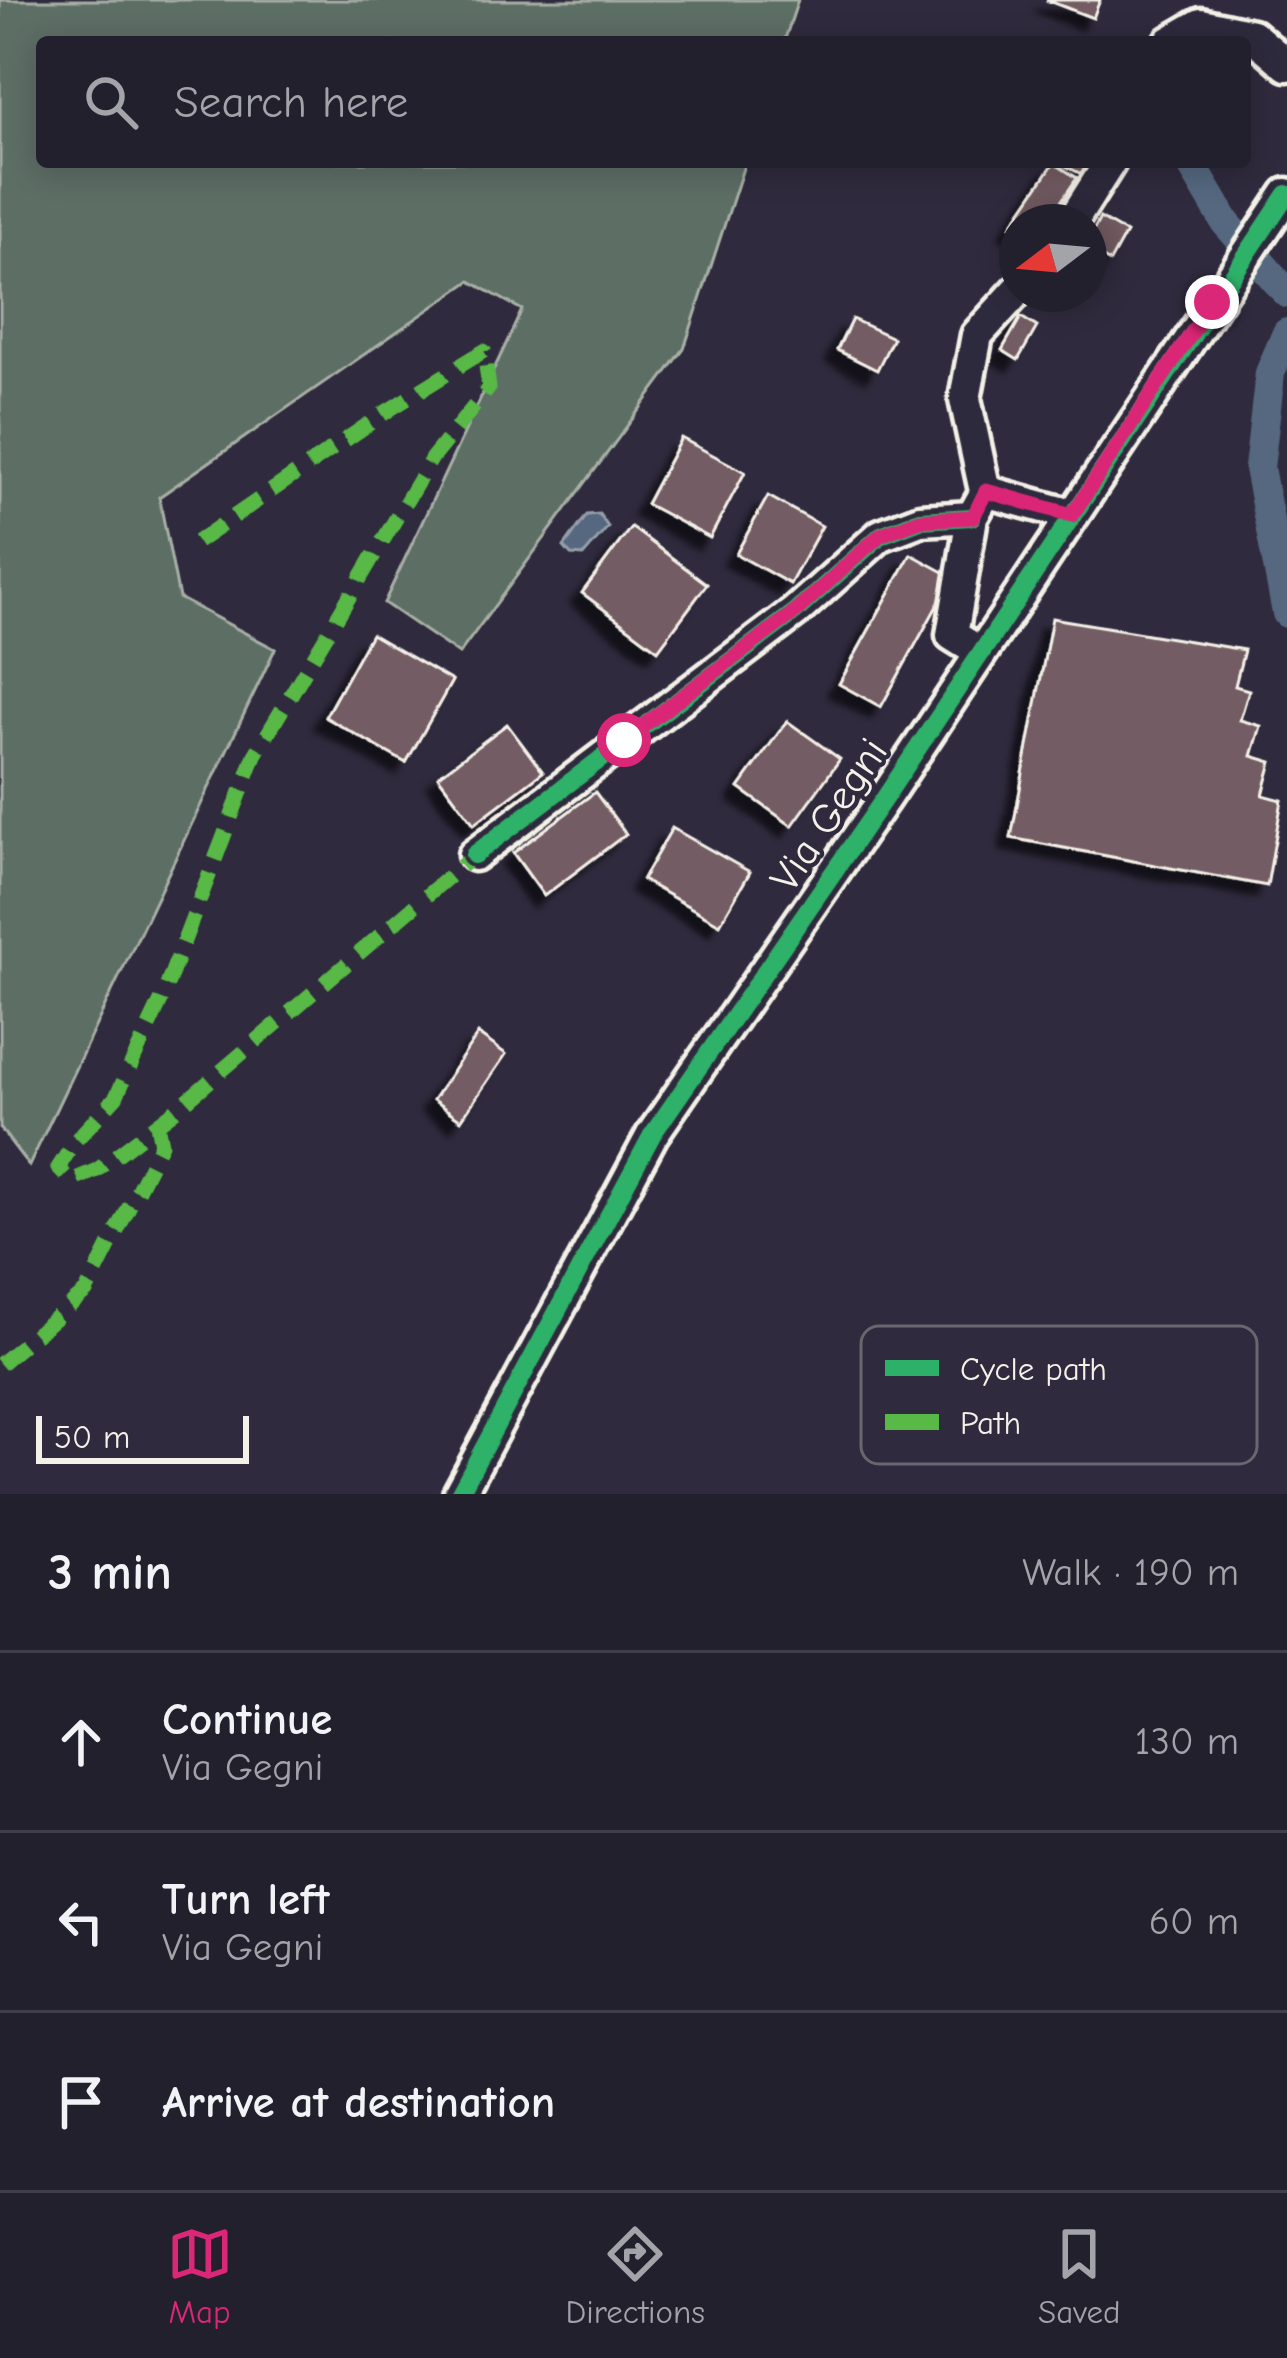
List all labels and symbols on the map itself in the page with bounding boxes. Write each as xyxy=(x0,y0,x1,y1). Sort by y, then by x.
north arrow xyxy=(999,204,1107,312)
route end xyxy=(1185,275,1239,329)
route start xyxy=(597,713,651,767)
street label: Via Gegni xyxy=(760,729,898,901)
legend xyxy=(861,1326,1257,1464)
text: Cycle path xyxy=(960,1350,1107,1388)
text: Path xyxy=(960,1404,1021,1442)
scale bar xyxy=(36,1410,249,1463)

